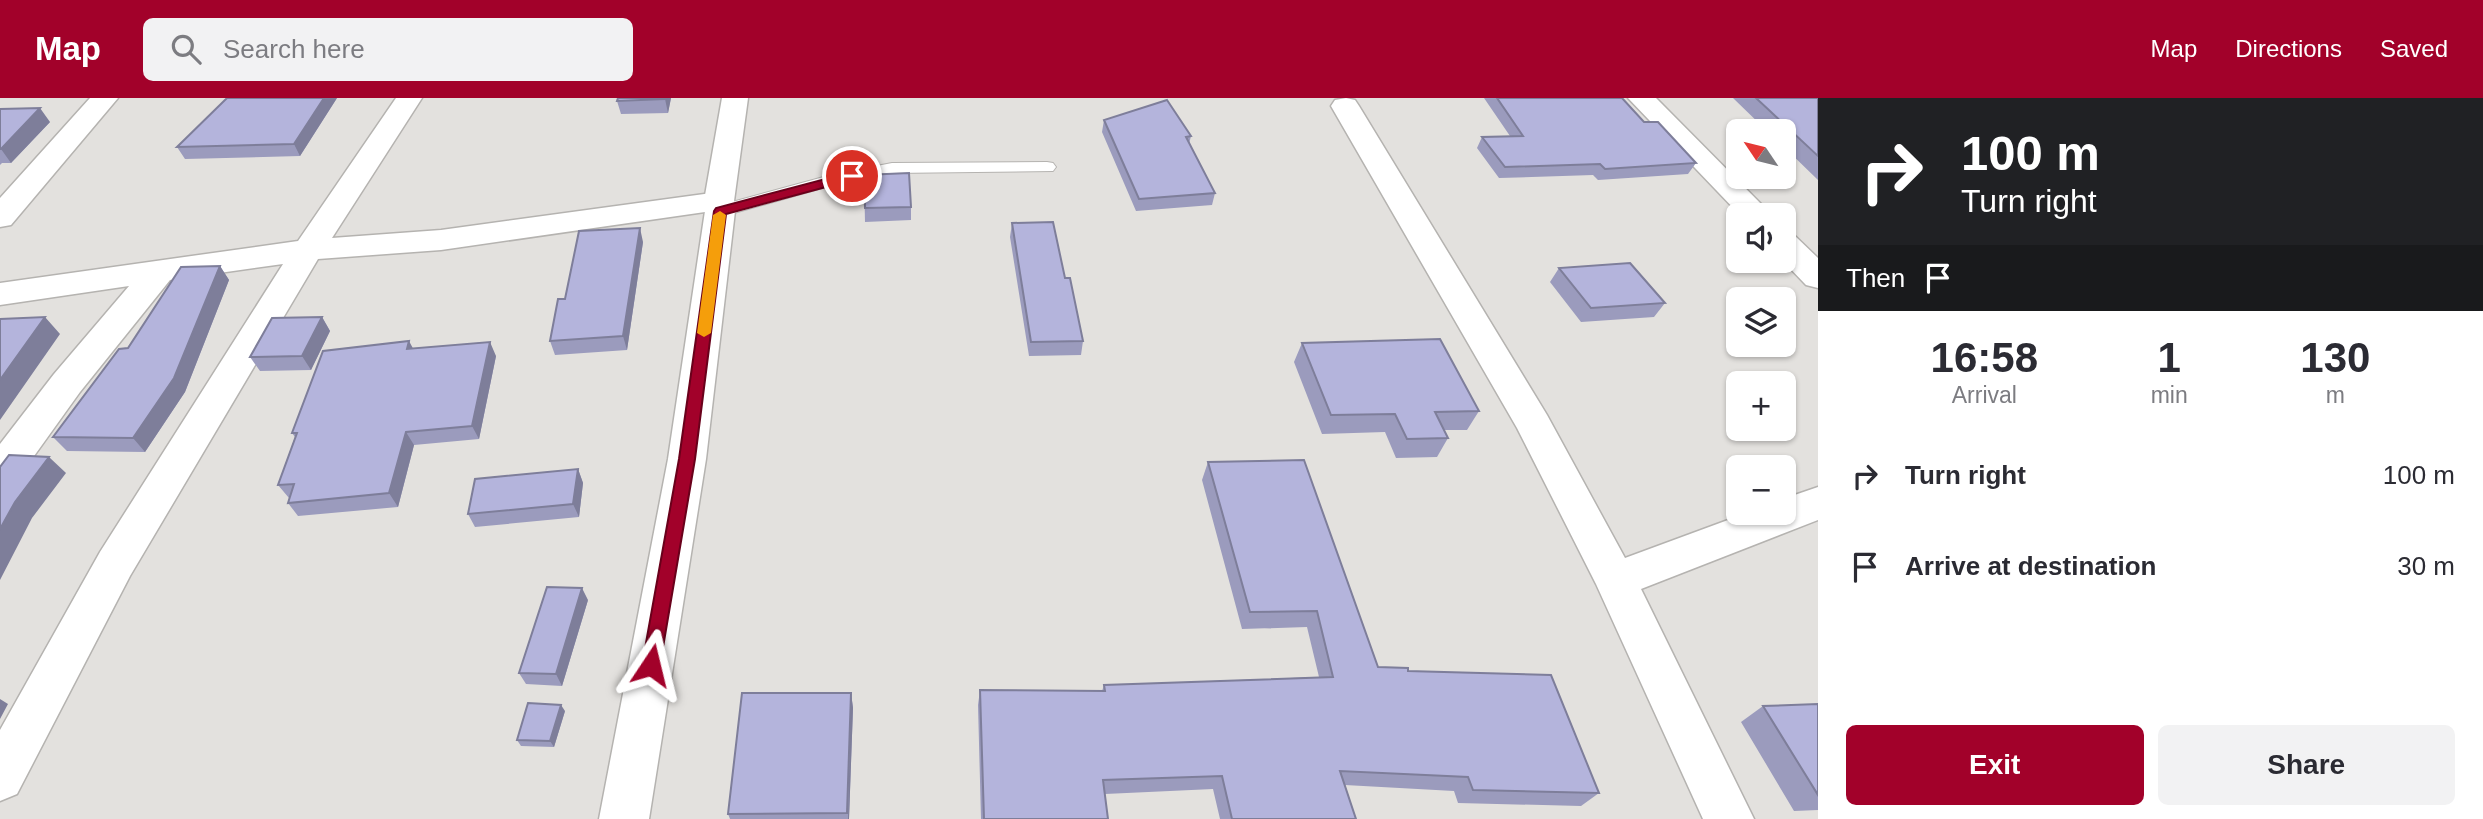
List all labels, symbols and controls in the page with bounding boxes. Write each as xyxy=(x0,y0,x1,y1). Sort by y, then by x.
search box xyxy=(143,18,633,81)
text: Map xyxy=(35,30,101,67)
icon: search xyxy=(167,30,205,68)
text: Search here xyxy=(223,34,365,64)
text: Map xyxy=(2151,35,2197,62)
text: Directions xyxy=(2235,35,2342,62)
text: Saved xyxy=(2380,35,2448,62)
north arrow xyxy=(1726,119,1796,189)
map controls xyxy=(1726,119,1796,525)
icon: right xyxy=(1846,126,1937,217)
text: 100 m xyxy=(1961,126,2100,180)
pin xyxy=(822,146,882,206)
icon: arrive xyxy=(833,157,871,195)
text: Turn right xyxy=(1961,183,2097,219)
button: sound xyxy=(1726,203,1796,273)
icon: arrive xyxy=(1919,259,1957,297)
text: Then xyxy=(1846,263,1905,293)
button: layers xyxy=(1726,287,1796,357)
text: 16:58 xyxy=(1931,334,2038,381)
text: 1 xyxy=(2157,334,2181,381)
text: 130 xyxy=(2300,334,2370,381)
button: + xyxy=(1726,371,1796,441)
text: Arrival xyxy=(1952,382,2017,408)
text: min xyxy=(2151,382,2188,408)
text: m xyxy=(2326,382,2345,408)
button: − xyxy=(1726,455,1796,525)
icon: right xyxy=(1846,457,1884,495)
text: Turn right xyxy=(1905,460,2026,490)
text: 100 m xyxy=(2383,460,2455,490)
icon: arrive xyxy=(1846,548,1884,586)
text: Arrive at destination xyxy=(1905,551,2156,581)
text: 30 m xyxy=(2397,551,2455,581)
position arrow xyxy=(614,628,688,702)
button: Exit xyxy=(1846,725,2144,805)
button: Share xyxy=(2158,725,2455,805)

